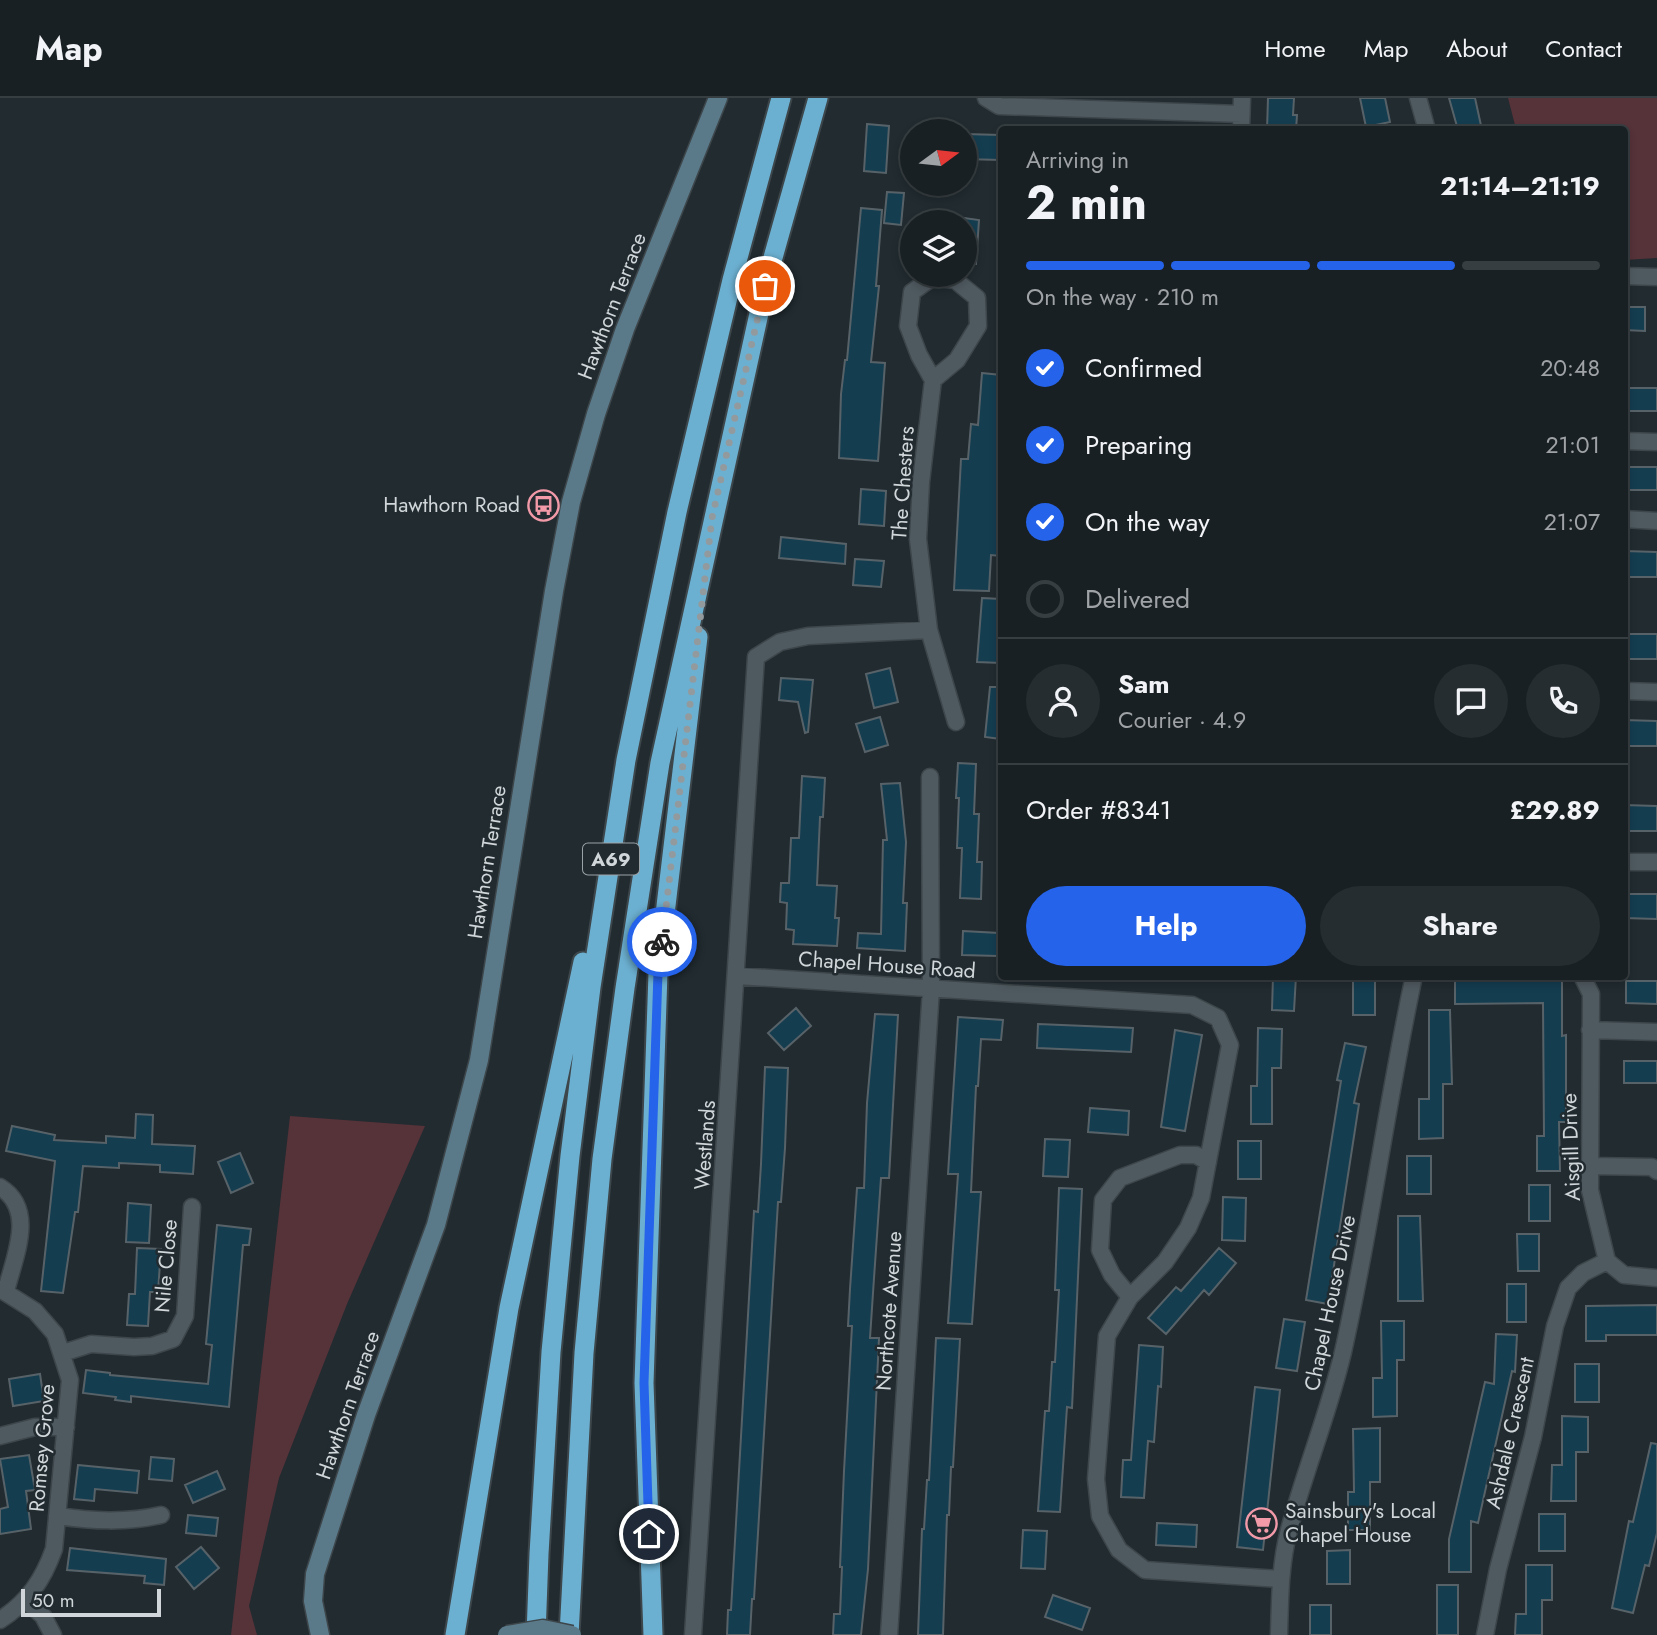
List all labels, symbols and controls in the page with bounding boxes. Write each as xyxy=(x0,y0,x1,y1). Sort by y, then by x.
text: Map xyxy=(35,25,103,72)
text: Home xyxy=(1264,31,1326,66)
text: Map xyxy=(1364,31,1408,66)
text: About xyxy=(1446,31,1507,66)
text: Contact xyxy=(1545,31,1622,66)
north arrow xyxy=(900,119,976,196)
map controls xyxy=(900,119,977,287)
text: Arriving in xyxy=(1026,143,1129,177)
text: 21:14–21:19 xyxy=(1440,167,1600,205)
text: 2 min xyxy=(1026,170,1147,236)
button: layers xyxy=(900,210,977,287)
street label: Hawthorn Terrace xyxy=(570,228,654,384)
pin xyxy=(735,256,795,316)
icon: bag xyxy=(746,267,784,305)
text: On the way · 210 m xyxy=(1026,280,1219,314)
icon: check xyxy=(1026,349,1064,387)
text: Confirmed xyxy=(1085,349,1202,387)
text: 20:48 xyxy=(1540,351,1600,385)
street label: The Chesters xyxy=(884,425,922,541)
icon: check xyxy=(1026,426,1064,464)
text: Preparing xyxy=(1085,426,1192,464)
text: 21:01 xyxy=(1546,428,1600,462)
bus stop icon: Hawthorn Road xyxy=(526,488,560,522)
place label: Hawthorn Road xyxy=(383,490,520,520)
icon: check xyxy=(1026,503,1064,541)
text: On the way xyxy=(1085,503,1210,541)
text: 21:07 xyxy=(1544,505,1600,539)
text: Delivered xyxy=(1085,580,1190,618)
button: person xyxy=(1026,664,1100,738)
button: chat xyxy=(1434,664,1508,738)
button: phone xyxy=(1526,664,1600,738)
text: Sam xyxy=(1118,665,1170,703)
text: Courier · 4.9 xyxy=(1118,703,1246,737)
street label: Hawthorn Terrace xyxy=(460,783,514,941)
text: Order #8341 xyxy=(1026,791,1171,829)
text: £29.89 xyxy=(1509,791,1600,829)
road number: A69 xyxy=(583,844,639,874)
button: Help xyxy=(1026,886,1306,966)
button: Share xyxy=(1320,886,1600,966)
courier xyxy=(627,907,697,977)
icon: bike xyxy=(643,923,681,961)
street label: Chapel House Road xyxy=(797,944,977,986)
street label: Aisgill Drive xyxy=(1554,1092,1588,1201)
street label: Westlands xyxy=(687,1099,723,1191)
street label: Chapel House Drive xyxy=(1297,1212,1363,1394)
street label: Nile Close xyxy=(147,1218,185,1314)
street label: Northcote Avenue xyxy=(868,1230,910,1392)
street label: Hawthorn Terrace xyxy=(309,1327,388,1483)
street label: Ashdale Crescent xyxy=(1478,1354,1542,1512)
street label: Romsey Grove xyxy=(21,1383,63,1513)
place label: Sainsbury's Local Chapel House xyxy=(1285,1496,1436,1550)
pin xyxy=(619,1504,679,1564)
supermarket icon: Sainsbury's Local Chapel House xyxy=(1245,1506,1279,1540)
icon: home xyxy=(630,1515,668,1553)
scale bar xyxy=(21,1586,161,1618)
text: 50 m xyxy=(32,1587,75,1614)

